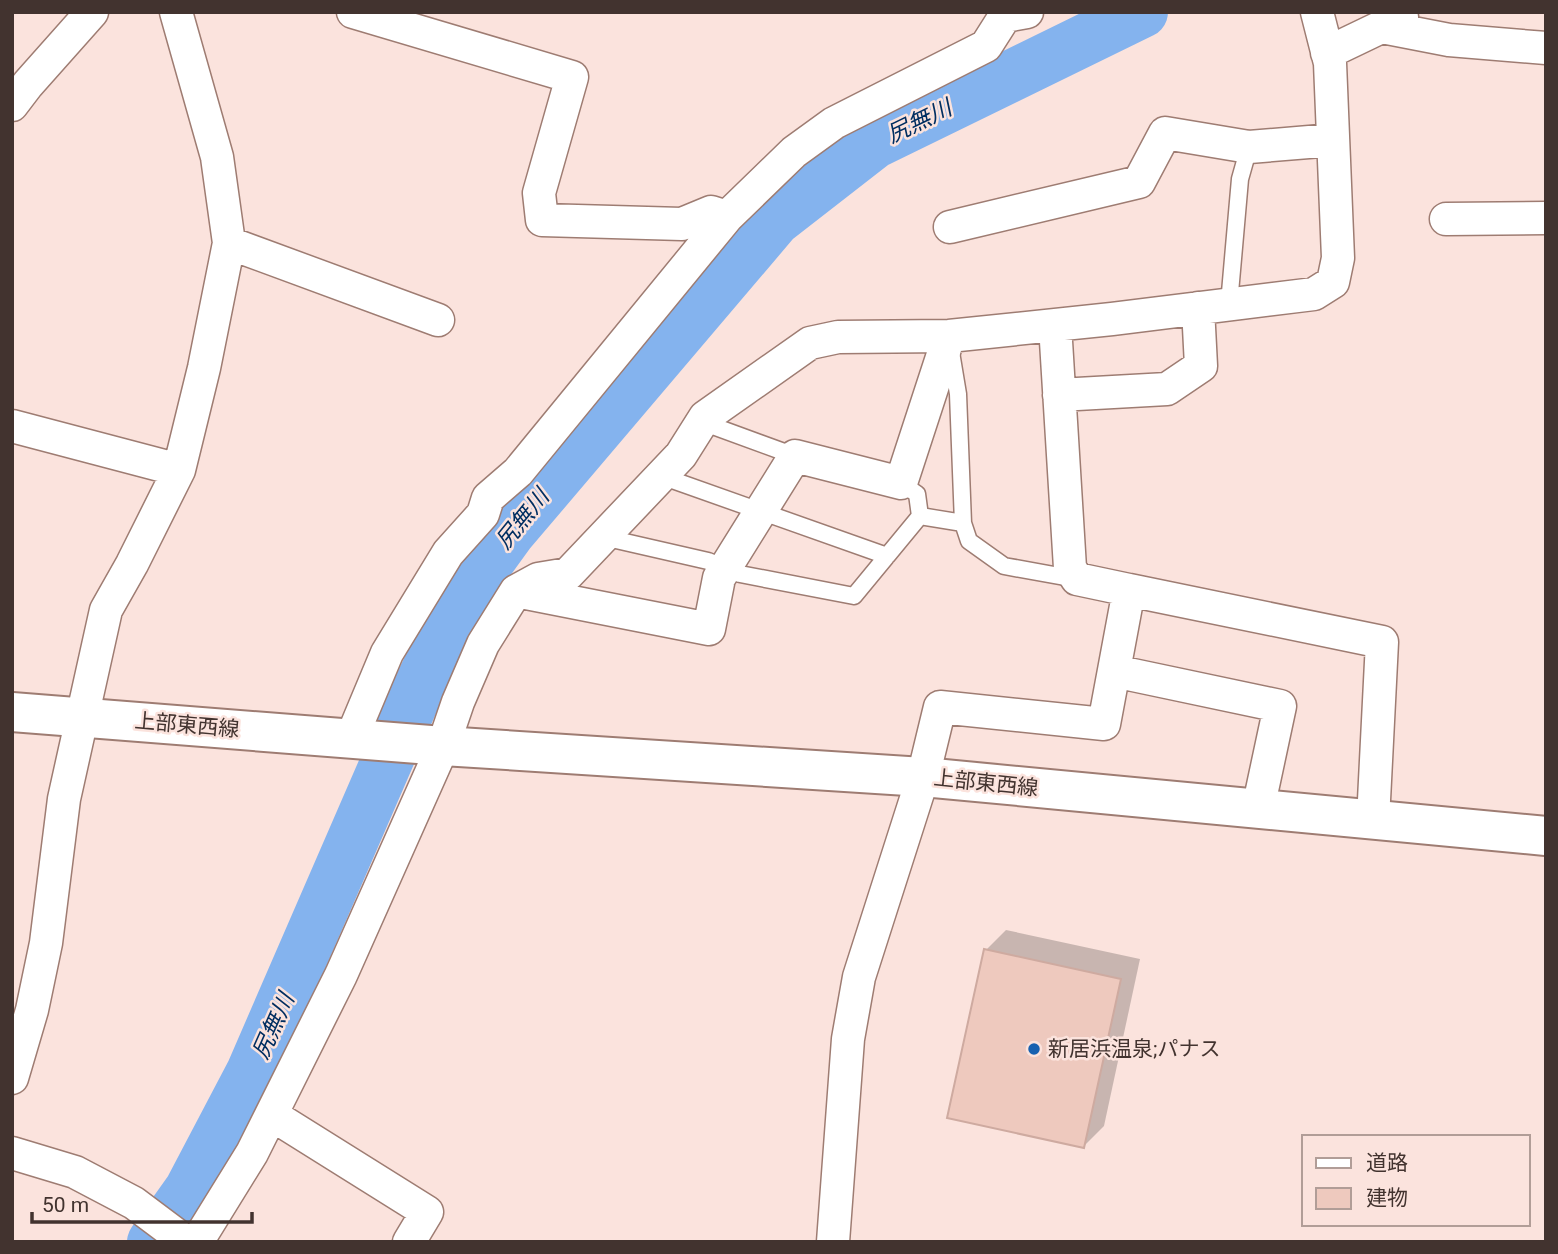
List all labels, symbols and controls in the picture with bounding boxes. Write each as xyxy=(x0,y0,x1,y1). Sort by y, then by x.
water label: 尻無川 xyxy=(882,93,959,149)
water label: 尻無川 xyxy=(490,482,556,555)
street label: 上部東西線 xyxy=(134,708,240,742)
street label: 上部東西線 xyxy=(933,766,1039,800)
water label: 尻無川 xyxy=(247,986,301,1063)
place label: 新居浜温泉;パナス xyxy=(1048,1037,1220,1061)
marker: 新居浜温泉;パナス xyxy=(1026,1041,1042,1057)
legend xyxy=(1302,1135,1530,1226)
text: 道路 xyxy=(1366,1151,1408,1175)
scale bar xyxy=(32,1180,252,1224)
text: 建物 xyxy=(1366,1186,1408,1210)
text: 50 m xyxy=(42,1193,89,1217)

